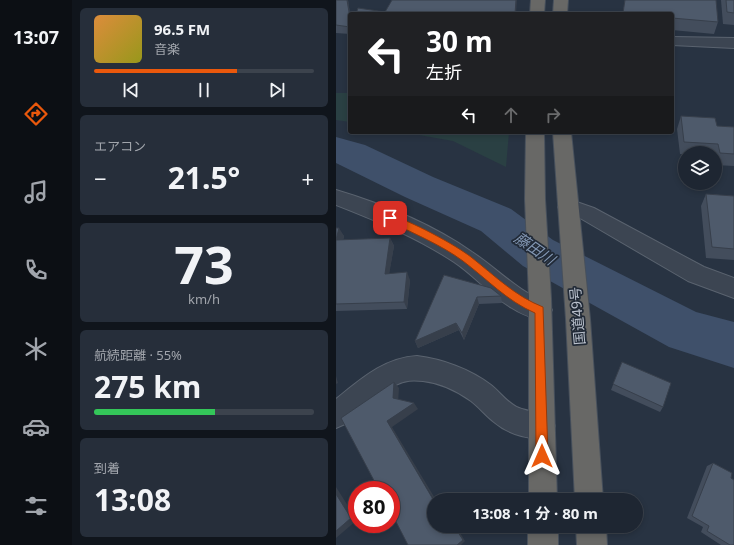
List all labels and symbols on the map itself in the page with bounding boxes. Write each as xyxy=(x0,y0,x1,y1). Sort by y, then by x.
pin xyxy=(373,201,407,235)
water label: 藤田川 xyxy=(511,227,561,270)
street label: 国道49号 xyxy=(565,286,589,346)
position arrow xyxy=(521,435,563,477)
speed limit sign: 80 xyxy=(348,481,400,533)

